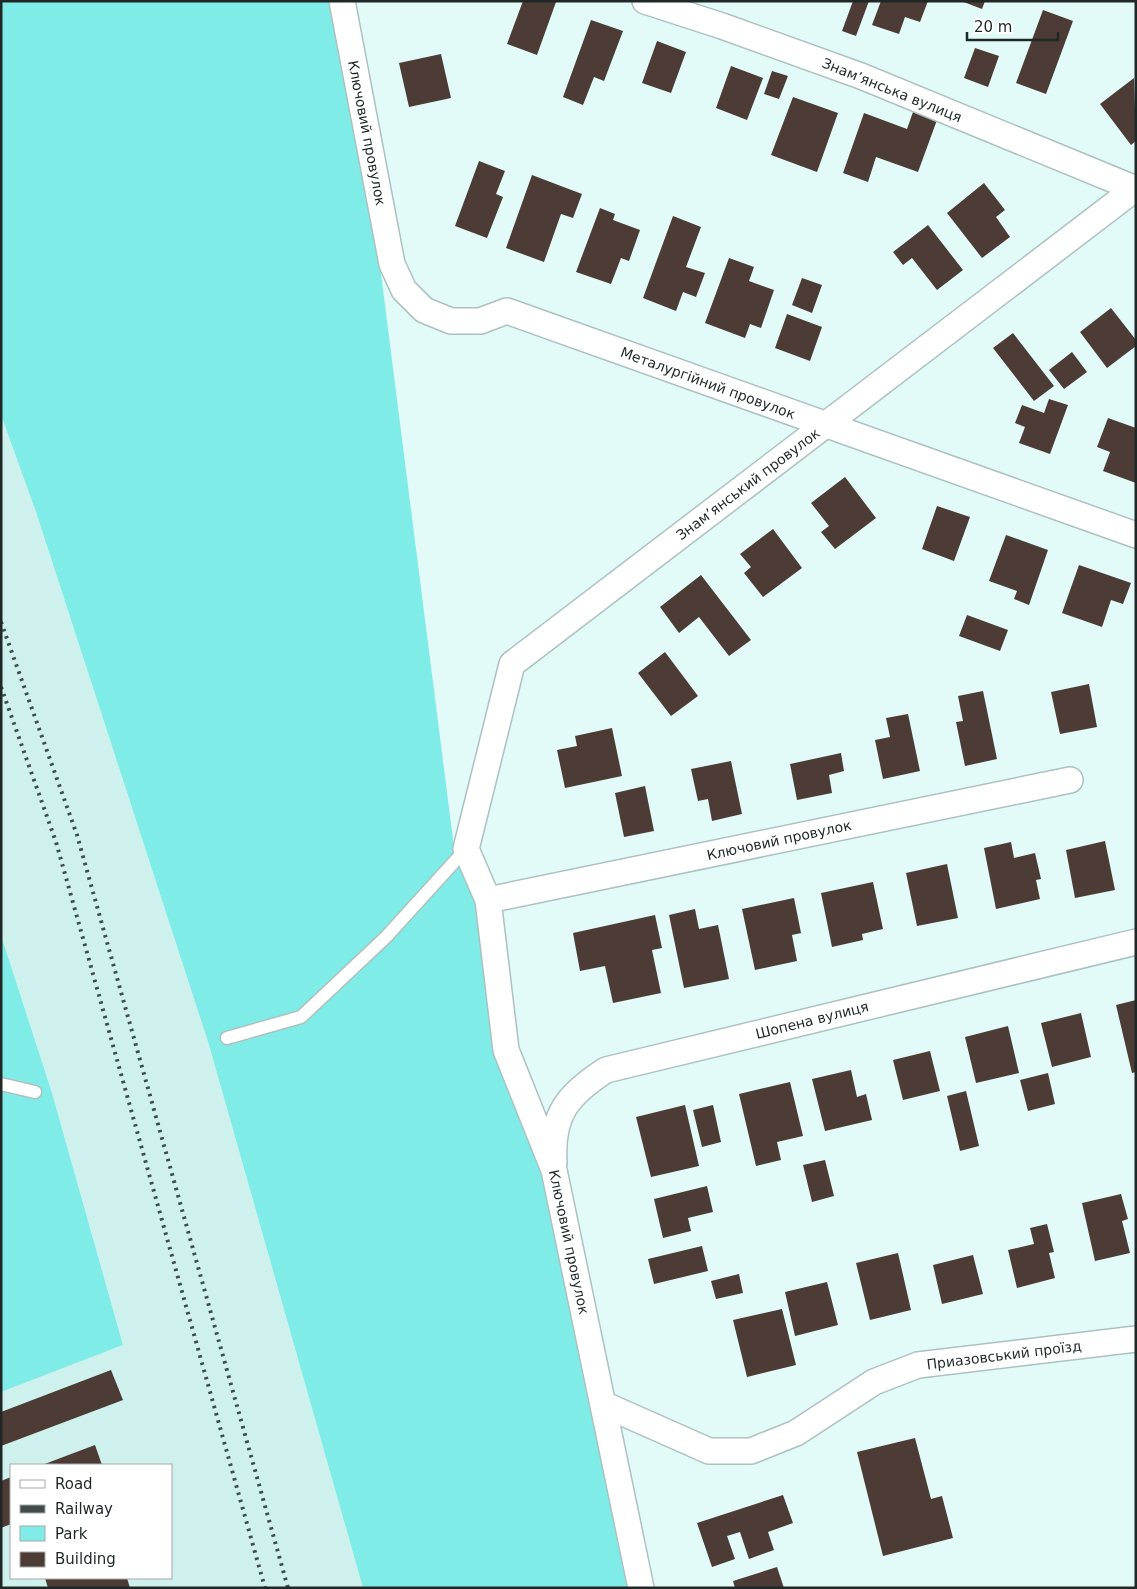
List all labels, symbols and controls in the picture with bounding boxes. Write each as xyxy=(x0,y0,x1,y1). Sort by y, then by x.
scale bar xyxy=(967,10,1058,42)
text: 20 m xyxy=(974,18,1012,36)
street label: Знам’янська вулиця xyxy=(820,55,964,125)
street label: Ключовий провулок xyxy=(345,59,389,207)
street label: Металургійний провулок xyxy=(618,344,798,422)
street label: Знам’янський провулок xyxy=(673,425,823,543)
street label: Ключовий провулок xyxy=(705,817,853,863)
street label: Шопена вулиця xyxy=(754,998,870,1042)
street label: Ключовий провулок xyxy=(546,1168,592,1316)
street label: Приазовський проїзд xyxy=(926,1338,1082,1372)
legend xyxy=(10,1464,172,1579)
text: Road xyxy=(55,1475,93,1493)
text: Railway xyxy=(55,1500,113,1518)
text: Park xyxy=(55,1525,88,1543)
text: Building xyxy=(55,1550,116,1568)

